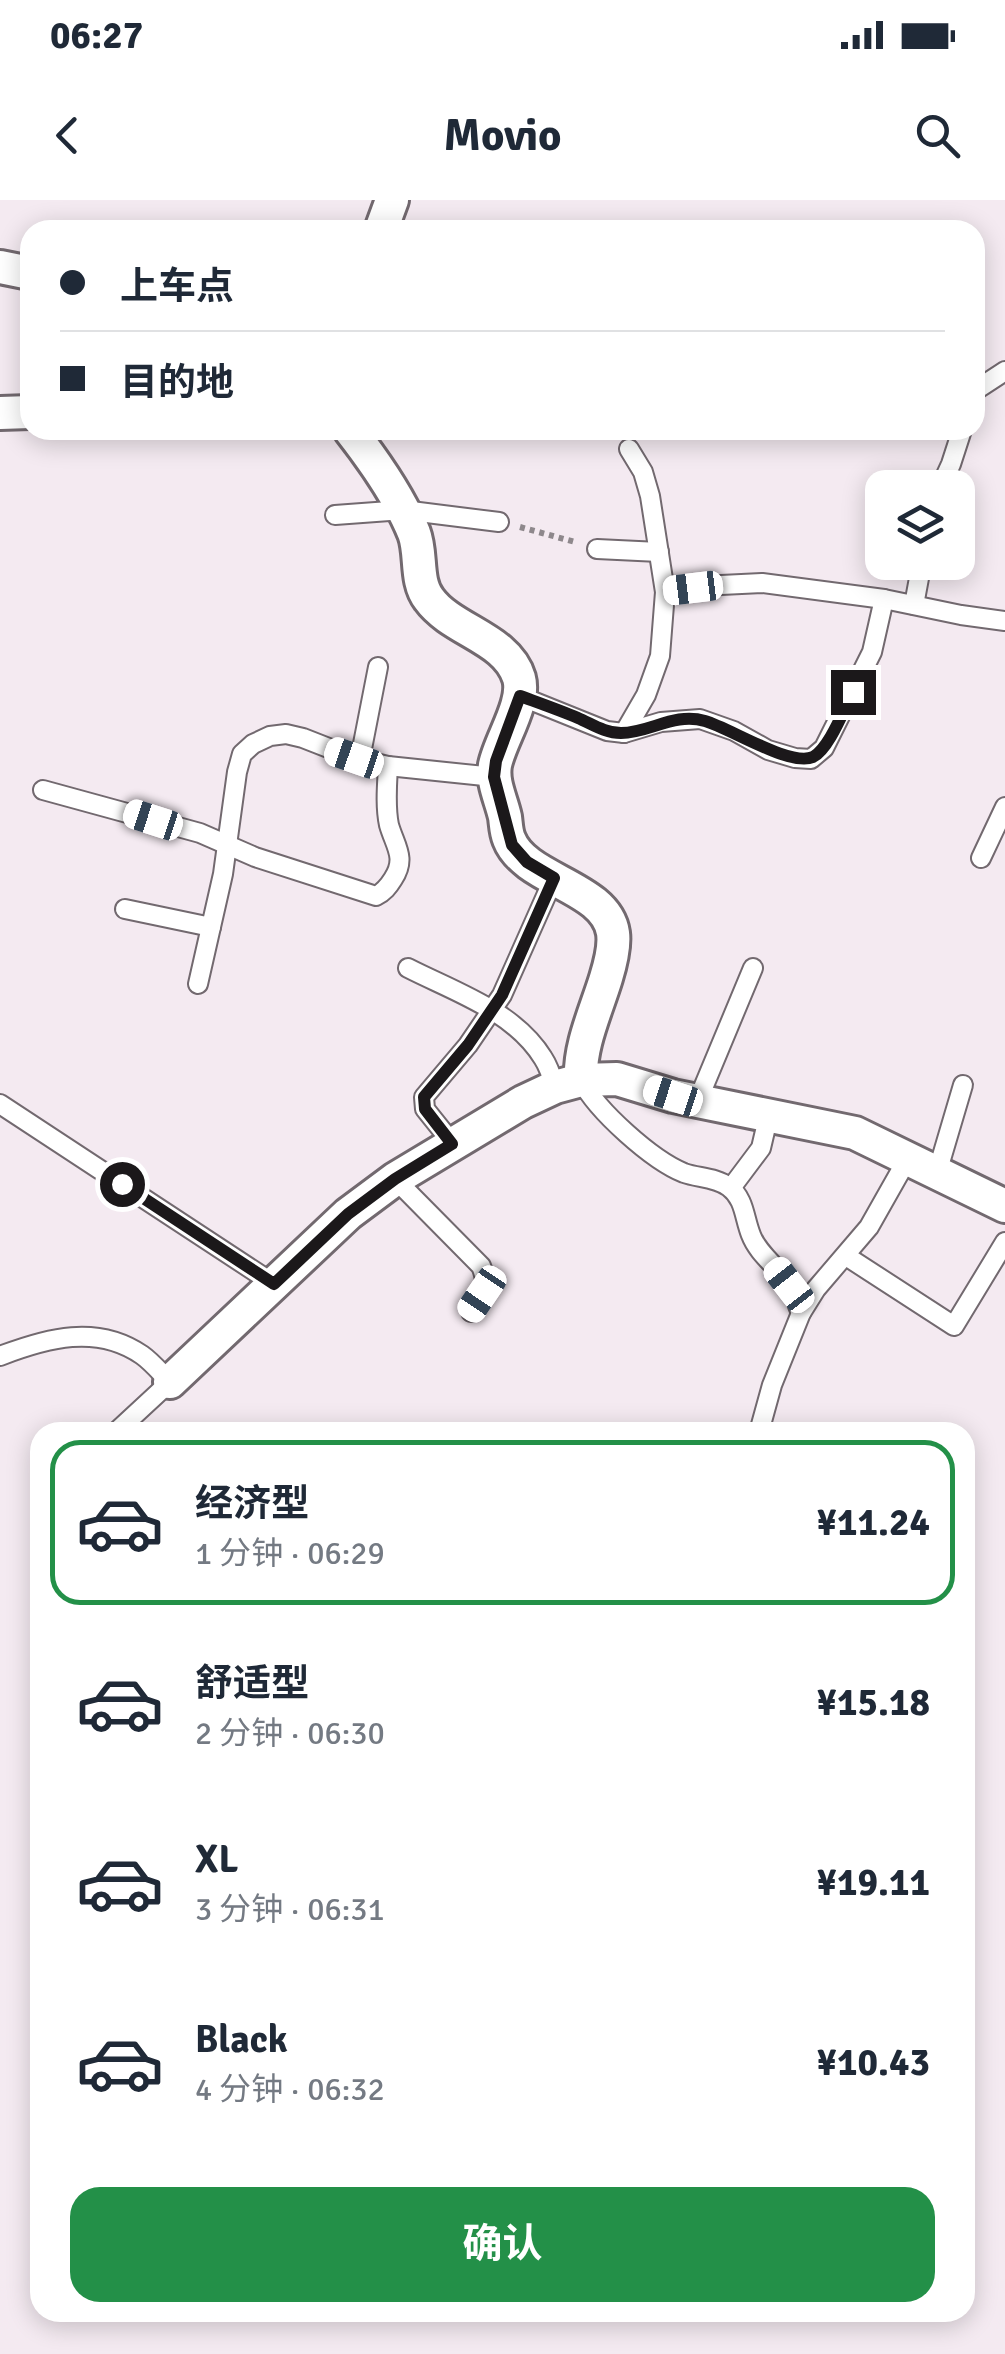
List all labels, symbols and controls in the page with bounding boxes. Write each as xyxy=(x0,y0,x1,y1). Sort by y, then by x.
text: 06:27 xyxy=(50,12,143,59)
icon: back xyxy=(40,108,95,163)
text: Movio xyxy=(443,108,562,163)
icon: search xyxy=(910,108,965,163)
text: 上车点 xyxy=(120,263,234,310)
text: 目的地 xyxy=(120,359,234,406)
map controls xyxy=(865,470,975,580)
button: layers xyxy=(865,470,975,580)
car xyxy=(661,569,725,607)
route end xyxy=(831,670,876,715)
car xyxy=(321,734,387,782)
car xyxy=(120,796,186,844)
car xyxy=(640,1072,706,1120)
route start xyxy=(100,1162,145,1207)
car xyxy=(759,1252,819,1318)
car xyxy=(453,1261,511,1327)
icon: car xyxy=(75,1478,165,1568)
text: 经济型 xyxy=(195,1480,309,1527)
text: ¥11.24 xyxy=(817,1499,930,1546)
text: 1 分钟 · 06:29 xyxy=(195,1534,385,1573)
icon: car xyxy=(75,1658,165,1748)
text: 舒适型 xyxy=(195,1660,309,1707)
text: ¥15.18 xyxy=(817,1679,930,1726)
text: 2 分钟 · 06:30 xyxy=(195,1714,385,1753)
text: XL xyxy=(195,1836,238,1883)
icon: car xyxy=(75,1838,165,1928)
text: ¥19.11 xyxy=(817,1859,930,1906)
text: 3 分钟 · 06:31 xyxy=(195,1890,385,1929)
text: Black xyxy=(195,2016,288,2063)
icon: car xyxy=(75,2018,165,2108)
text: ¥10.43 xyxy=(817,2039,930,2086)
text: 4 分钟 · 06:32 xyxy=(195,2070,385,2109)
button: 确认 xyxy=(70,2187,935,2302)

